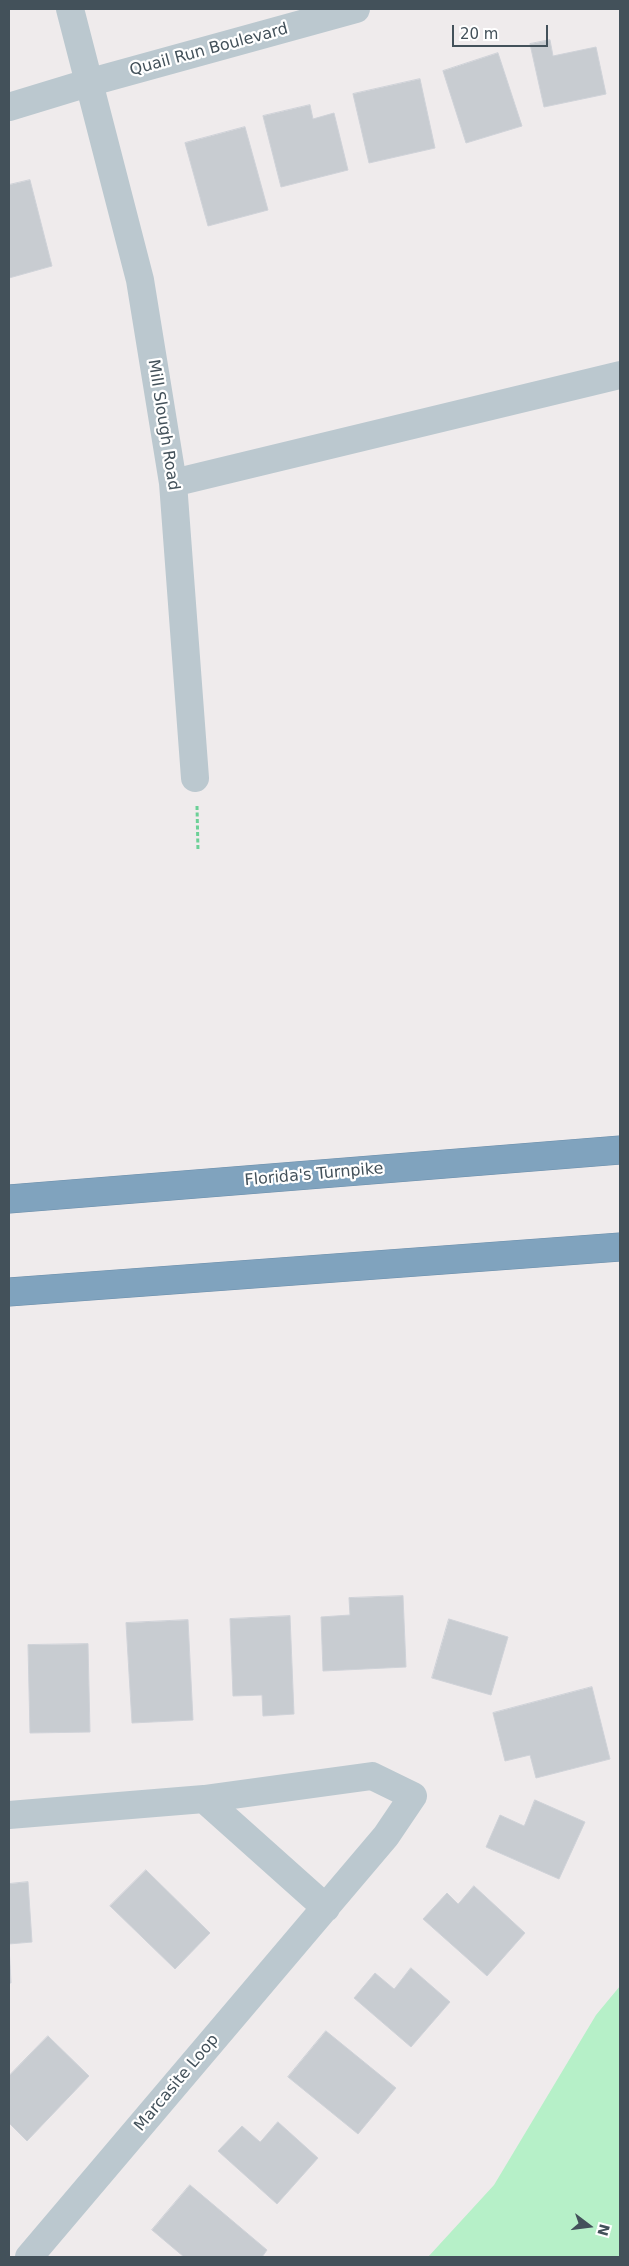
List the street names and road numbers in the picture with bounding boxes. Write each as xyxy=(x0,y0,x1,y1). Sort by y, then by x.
street label: Quail Run Boulevard xyxy=(128,20,290,80)
street label: Mill Slough Road xyxy=(143,358,183,492)
street label: Florida's Turnpike xyxy=(244,1159,384,1191)
street label: Marcasite Loop xyxy=(131,2031,223,2135)

